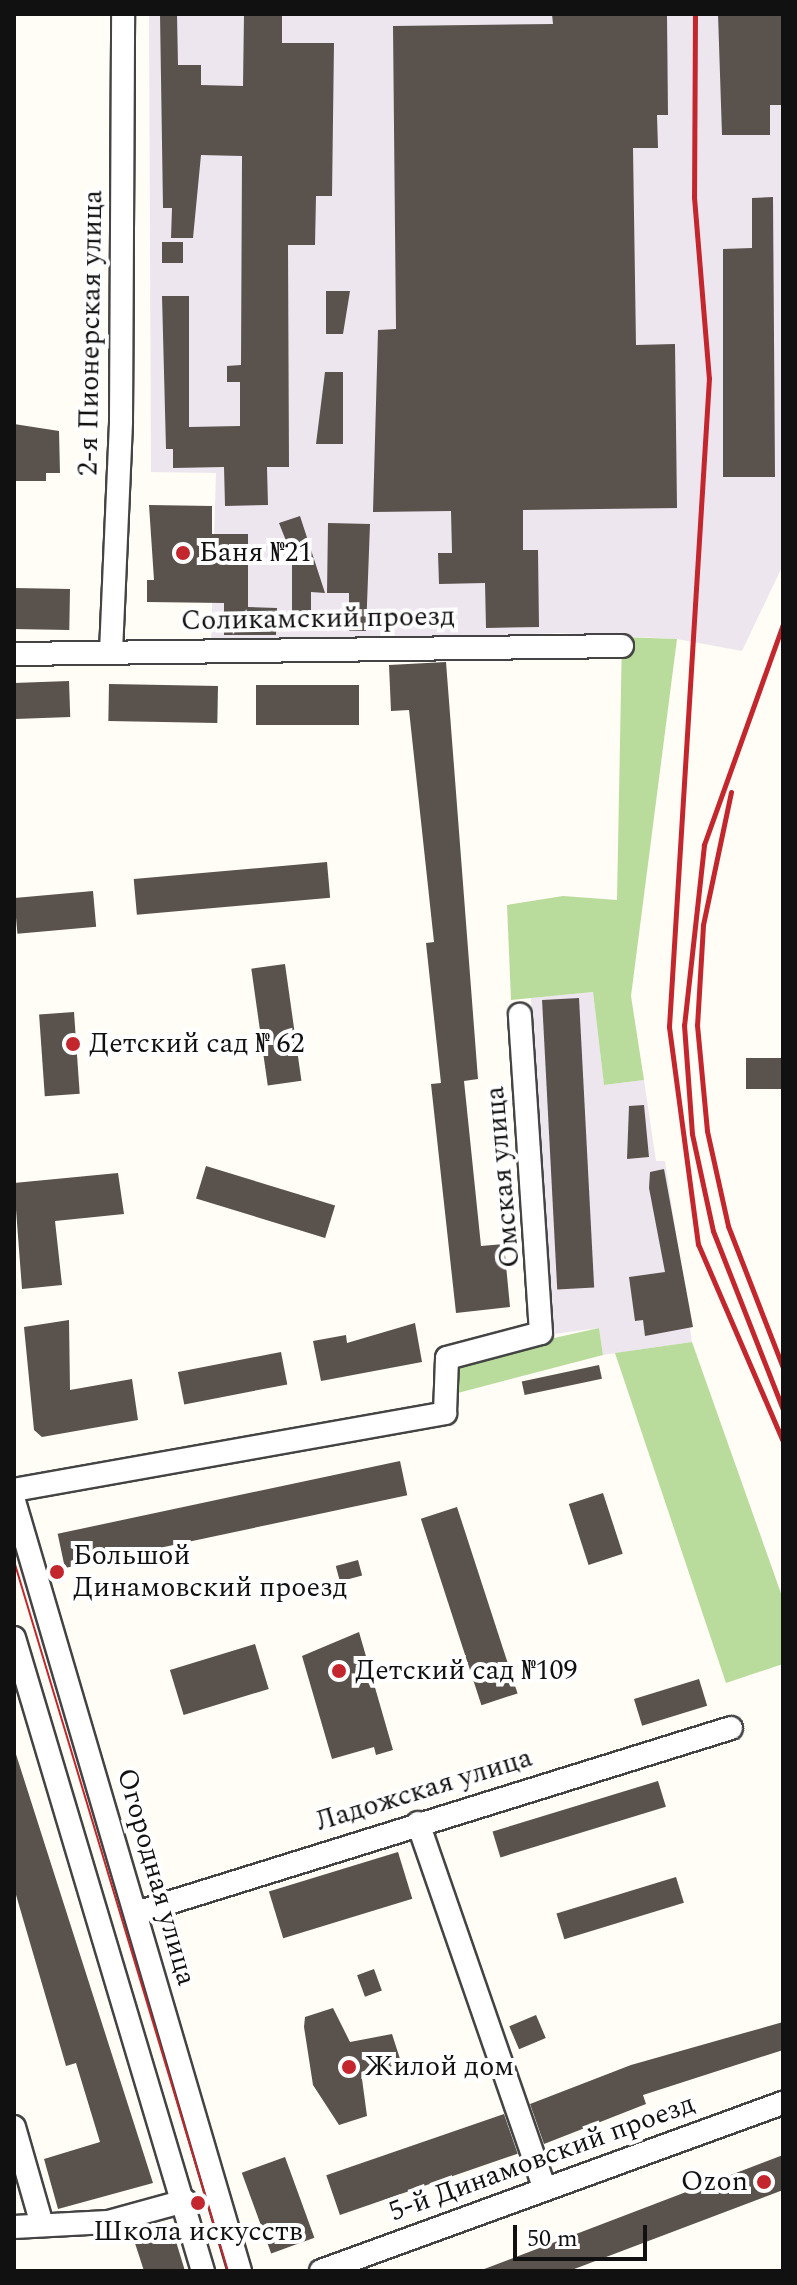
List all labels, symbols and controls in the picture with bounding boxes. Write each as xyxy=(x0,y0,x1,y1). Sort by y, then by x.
street label: 2-я Пионерская улица xyxy=(72,190,110,476)
place label: Баня №21 xyxy=(199,536,312,570)
marker: Баня №21 xyxy=(174,544,192,562)
street label: Соликамский проезд xyxy=(181,600,455,638)
place label: Детский сад № 62 xyxy=(89,1027,304,1061)
marker: Детский сад № 62 xyxy=(64,1035,82,1053)
street label: Омская улица xyxy=(478,1085,528,1269)
place label: Большой Динамовский проезд xyxy=(73,1539,348,1605)
marker: Большой Динамовский проезд xyxy=(48,1563,66,1581)
place label: Детский сад №109 xyxy=(355,1654,577,1688)
marker: Детский сад №109 xyxy=(330,1662,348,1680)
street label: Ладожская улица xyxy=(312,1741,536,1839)
street label: Огородная улица xyxy=(109,1765,203,1989)
place label: Жилой дом xyxy=(365,2050,514,2084)
marker: Жилой дом xyxy=(340,2058,358,2076)
street label: 5-й Динамовский проезд xyxy=(385,2087,699,2229)
place label: Ozon xyxy=(681,2165,748,2199)
marker: Ozon xyxy=(755,2173,773,2191)
marker: Школа искусств xyxy=(189,2194,207,2212)
scale bar xyxy=(517,2209,651,2259)
place label: Школа искусств xyxy=(93,2215,303,2249)
text: 50 m xyxy=(527,2221,578,2257)

